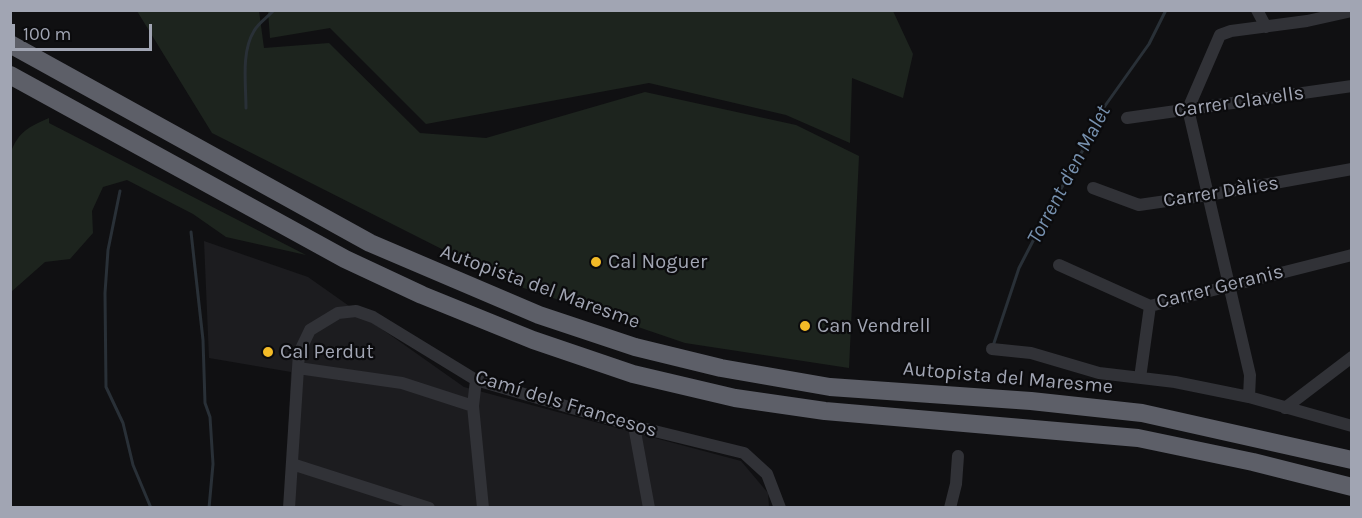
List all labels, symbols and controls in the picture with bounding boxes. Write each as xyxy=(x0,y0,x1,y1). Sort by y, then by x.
scale bar xyxy=(15,12,154,50)
text: 100 m xyxy=(23,23,71,45)
street label: Carrer Clavells xyxy=(1173,81,1305,123)
water label: Torrent d'en Malet xyxy=(1022,101,1116,249)
street label: Carrer Dàlies xyxy=(1162,171,1280,213)
street label: Autopista del Maresme xyxy=(437,240,643,334)
place label: Cal Noguer xyxy=(608,250,707,274)
marker: Cal Noguer xyxy=(589,255,603,269)
street label: Carrer Geranis xyxy=(1154,260,1286,314)
place label: Can Vendrell xyxy=(817,314,931,338)
marker: Can Vendrell xyxy=(798,319,812,333)
place label: Cal Perdut xyxy=(280,340,374,364)
marker: Cal Perdut xyxy=(261,345,275,359)
street label: Autopista del Maresme xyxy=(902,357,1114,399)
street label: Camí dels Francesos xyxy=(472,365,660,443)

